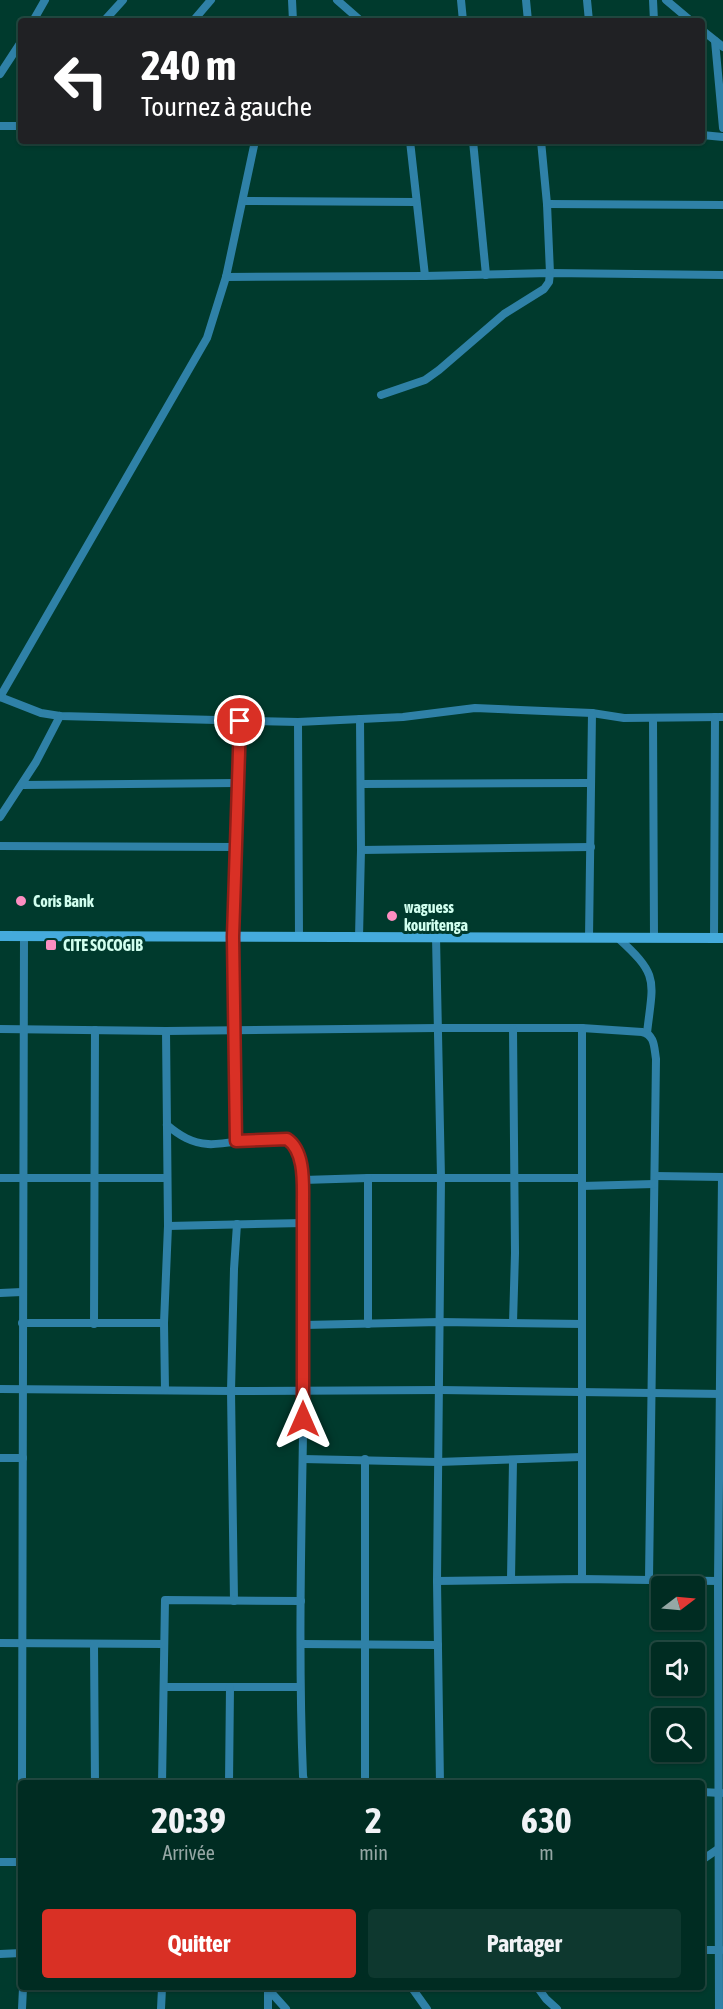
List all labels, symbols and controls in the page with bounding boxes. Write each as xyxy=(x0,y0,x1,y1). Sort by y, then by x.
text: 240 m xyxy=(141,41,236,89)
icon: left xyxy=(42,42,120,120)
text: Tournez à gauche xyxy=(141,91,312,122)
pin xyxy=(214,695,265,746)
icon: arrive xyxy=(223,704,256,737)
place label: Coris Bank xyxy=(33,892,95,910)
marker: Coris Bank xyxy=(14,894,28,908)
place label: waguess kouritenga xyxy=(404,898,468,934)
marker: waguess kouritenga xyxy=(385,909,399,923)
place label: CITE SOCOGIB xyxy=(63,936,143,954)
marker: CITE SOCOGIB xyxy=(44,938,58,952)
position arrow xyxy=(271,1387,335,1451)
north arrow xyxy=(651,1576,705,1630)
map controls xyxy=(651,1576,705,1762)
button: sound xyxy=(651,1642,705,1696)
button: search xyxy=(651,1708,705,1762)
text: 20:39 xyxy=(151,1799,226,1841)
text: 2 xyxy=(365,1799,382,1841)
text: 630 xyxy=(521,1799,572,1841)
text: Arrivée xyxy=(162,1841,215,1864)
text: min xyxy=(359,1841,388,1864)
text: m xyxy=(539,1841,554,1864)
button: Quitter xyxy=(42,1909,356,1978)
button: Partager xyxy=(368,1909,681,1978)

